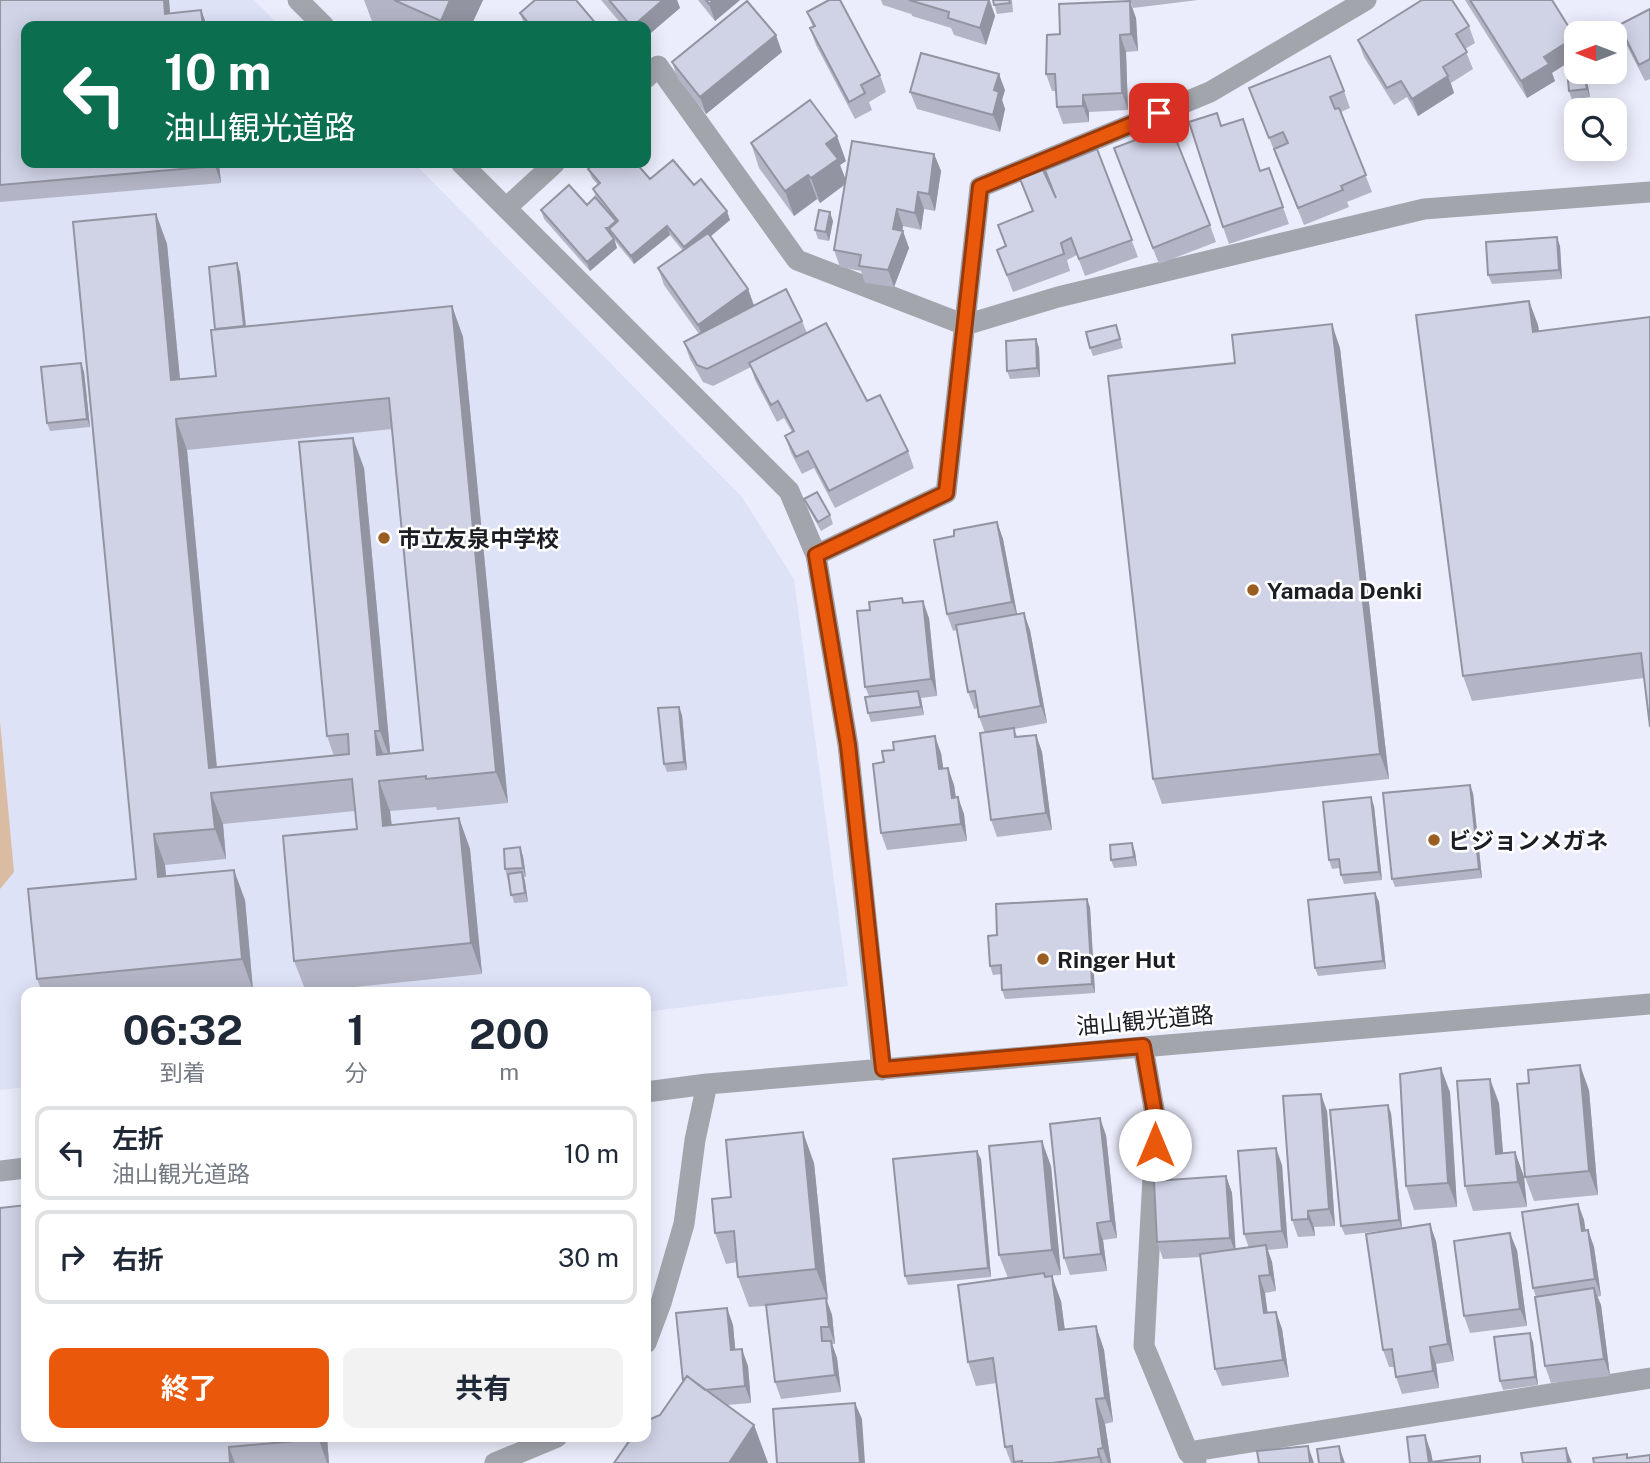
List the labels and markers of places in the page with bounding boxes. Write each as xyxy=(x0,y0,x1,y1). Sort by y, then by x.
pin xyxy=(1129,83,1189,143)
place label: 市立友泉中学校 xyxy=(398,525,559,552)
marker: 市立友泉中学校 xyxy=(376,530,392,546)
place label: Yamada Denki xyxy=(1267,577,1422,604)
marker: Yamada Denki xyxy=(1245,582,1261,598)
place label: ビジョンメガネ xyxy=(1448,827,1608,854)
marker: ビジョンメガネ xyxy=(1426,832,1442,848)
place label: Ringer Hut xyxy=(1057,946,1176,973)
marker: Ringer Hut xyxy=(1035,951,1051,967)

